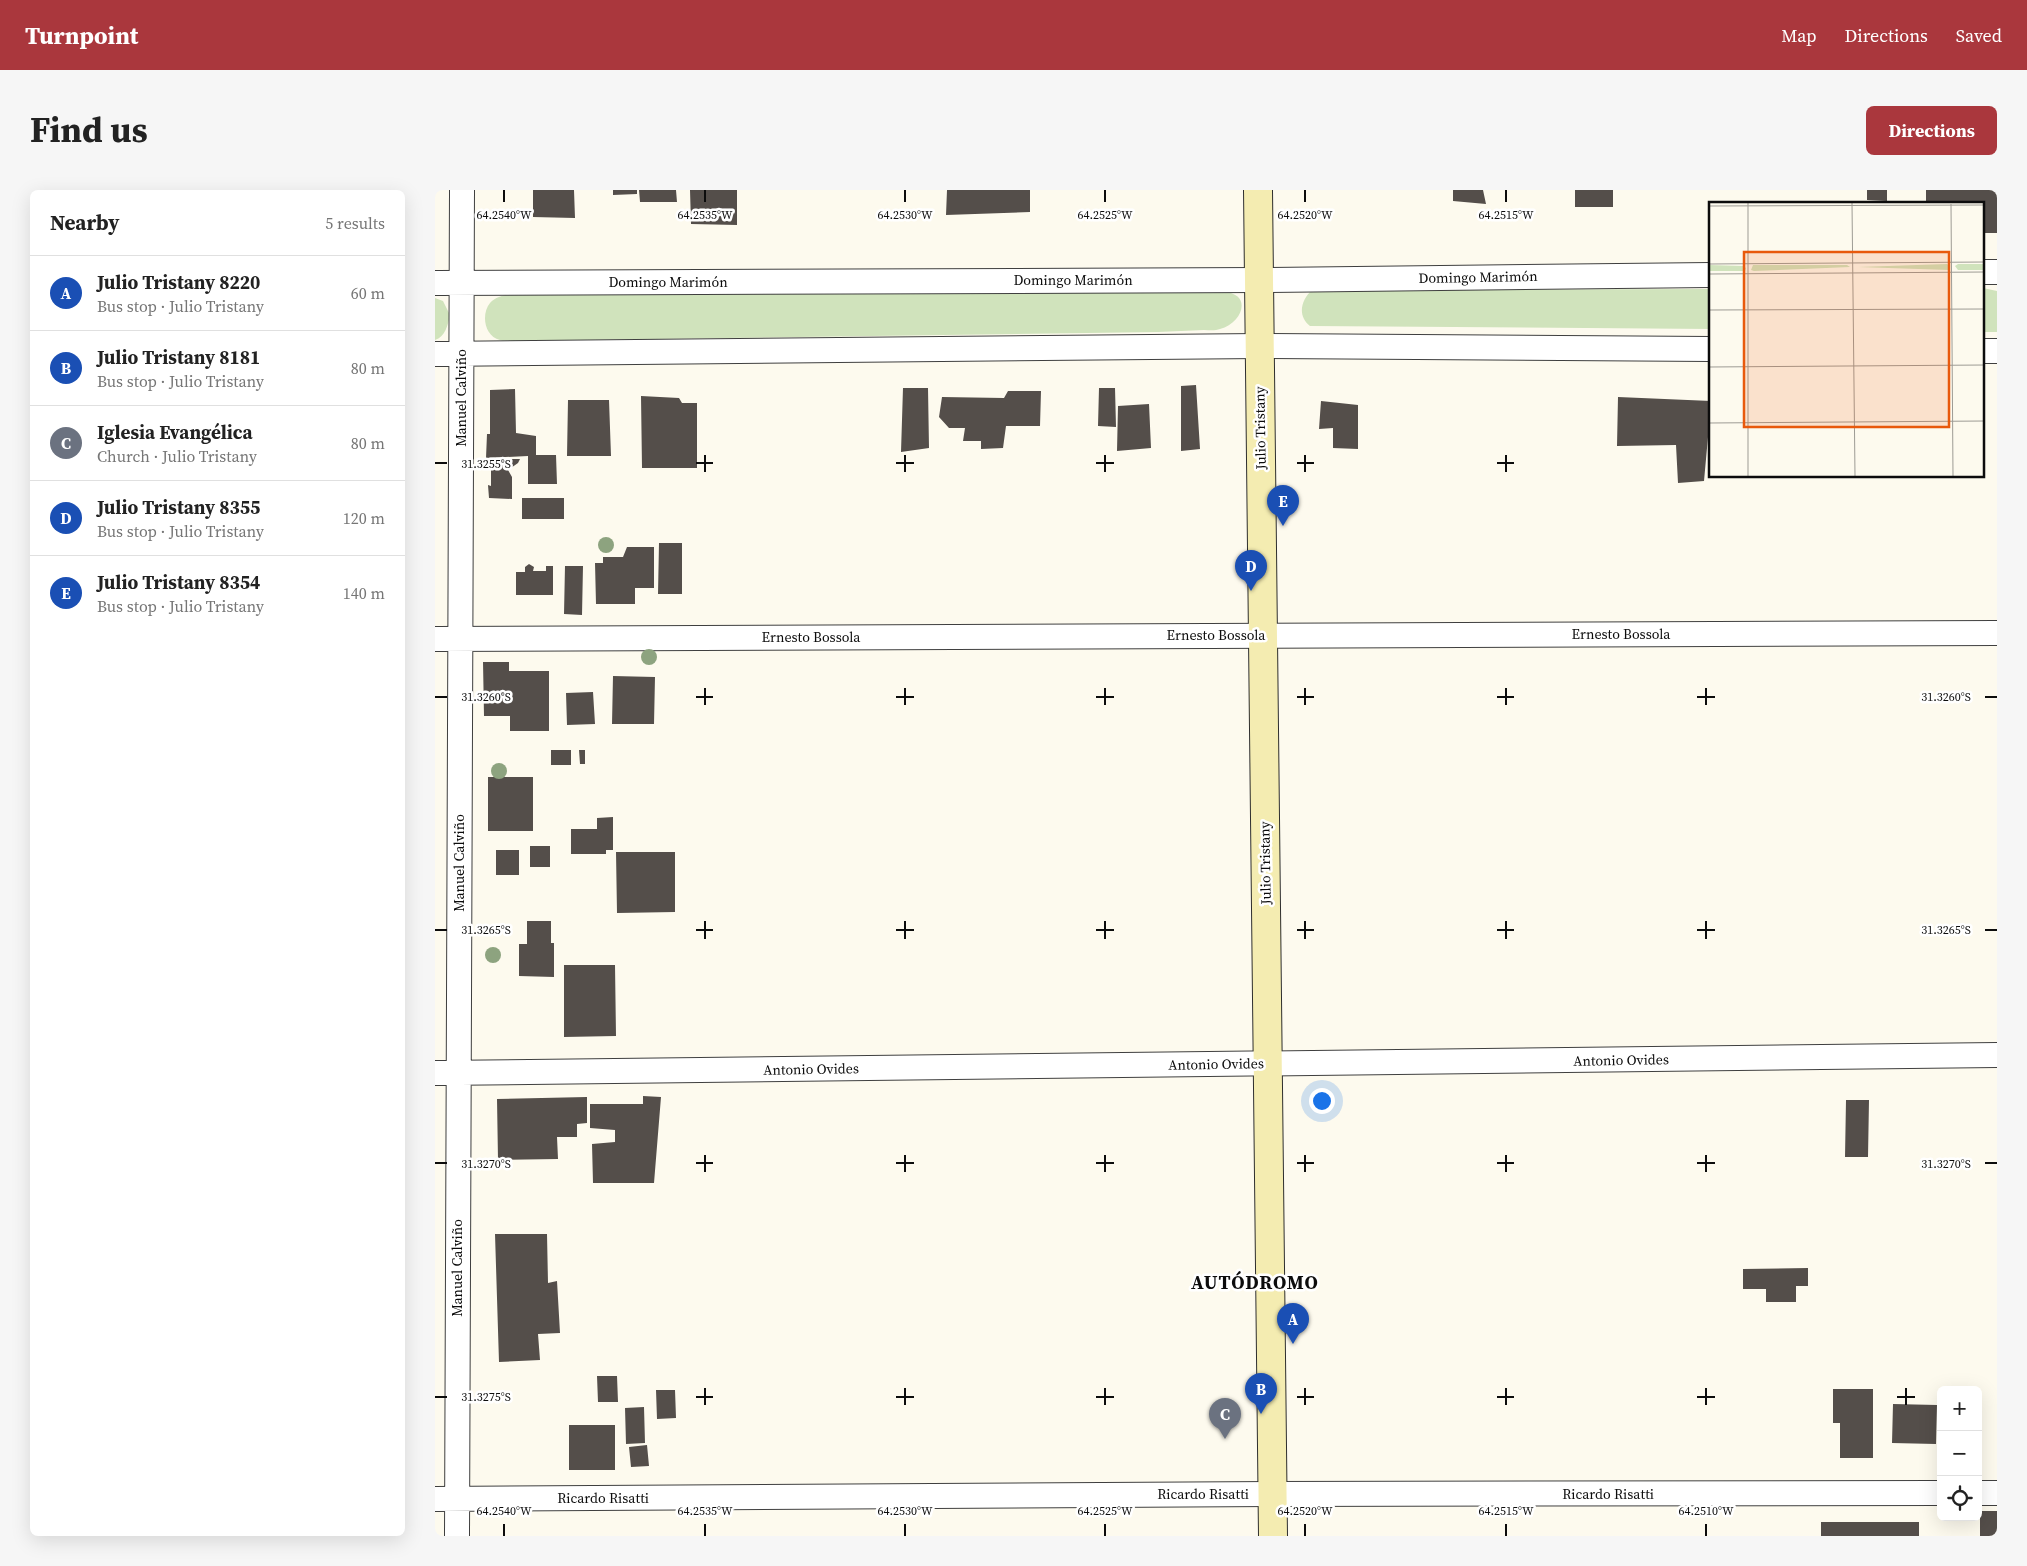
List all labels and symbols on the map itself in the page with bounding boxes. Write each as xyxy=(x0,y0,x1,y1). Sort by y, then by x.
inset map xyxy=(1709,202,1985,478)
text: 64.2540°W xyxy=(476,207,532,223)
text: 64.2535°W xyxy=(677,207,733,223)
text: 64.2530°W xyxy=(877,207,933,223)
text: 64.2525°W xyxy=(1077,207,1133,223)
text: 64.2520°W xyxy=(1277,207,1333,223)
text: 64.2515°W xyxy=(1478,207,1534,223)
street label: Domingo Marimón xyxy=(1418,266,1538,288)
street label: Domingo Marimón xyxy=(1013,270,1133,290)
street label: Domingo Marimón xyxy=(608,272,728,292)
street label: Manuel Calviño xyxy=(451,349,471,447)
street label: Julio Tristany xyxy=(1249,385,1271,471)
text: 31.3255°S xyxy=(461,456,511,472)
pin: E xyxy=(1267,485,1299,526)
pin: D xyxy=(1235,550,1267,591)
street label: Ernesto Bossola xyxy=(1572,624,1671,644)
street label: Ernesto Bossola xyxy=(1167,625,1266,645)
street label: Ernesto Bossola xyxy=(762,627,861,647)
text: 31.3260°S xyxy=(461,689,511,705)
text: 31.3260°S xyxy=(1921,689,1971,705)
street label: Manuel Calviño xyxy=(449,814,469,912)
street label: Julio Tristany xyxy=(1254,820,1276,906)
text: 31.3265°S xyxy=(461,922,511,938)
text: 31.3265°S xyxy=(1921,922,1971,938)
street label: Antonio Ovides xyxy=(1573,1049,1669,1071)
street label: Antonio Ovides xyxy=(1168,1053,1264,1075)
street label: Antonio Ovides xyxy=(763,1058,859,1080)
your location xyxy=(1309,1088,1335,1114)
text: 31.3270°S xyxy=(461,1156,511,1172)
text: 31.3270°S xyxy=(1921,1156,1971,1172)
street label: Manuel Calviño xyxy=(447,1219,467,1317)
district label: AUTÓDROMO xyxy=(1191,1269,1319,1295)
pin: A xyxy=(1277,1303,1309,1344)
pin: B xyxy=(1245,1373,1277,1414)
text: 31.3275°S xyxy=(461,1389,511,1405)
pin: C xyxy=(1209,1398,1241,1439)
street label: Ricardo Risatti xyxy=(1157,1484,1249,1504)
street label: Ricardo Risatti xyxy=(1562,1484,1654,1504)
street label: Ricardo Risatti xyxy=(557,1488,649,1508)
text: 64.2540°W xyxy=(476,1503,532,1519)
text: 64.2535°W xyxy=(677,1503,733,1519)
text: 64.2530°W xyxy=(877,1503,933,1519)
text: 64.2525°W xyxy=(1077,1503,1133,1519)
text: 64.2520°W xyxy=(1277,1503,1333,1519)
text: 64.2515°W xyxy=(1478,1503,1534,1519)
text: 64.2510°W xyxy=(1678,1503,1734,1519)

